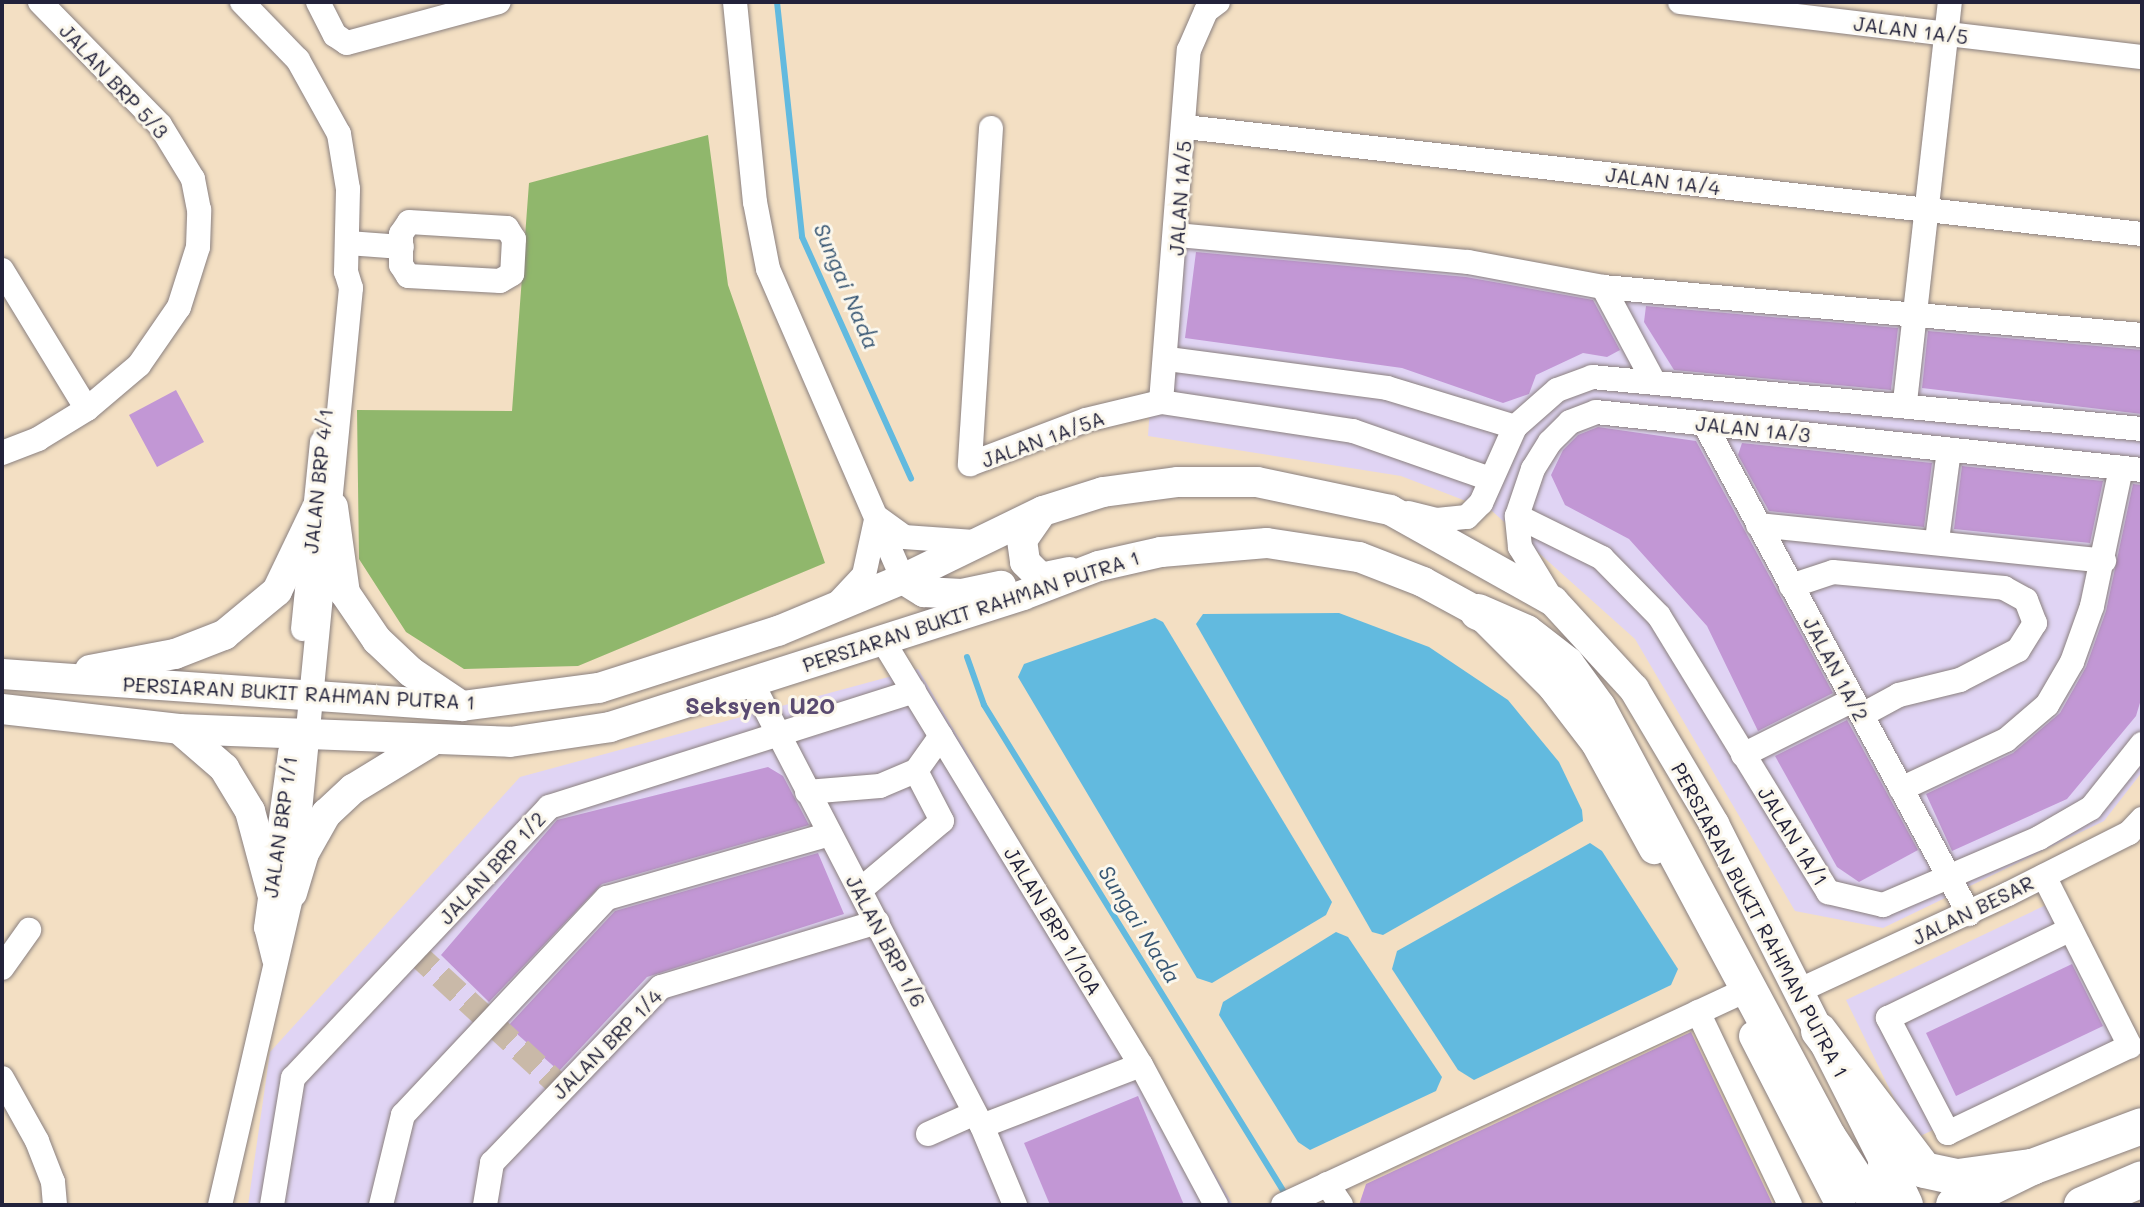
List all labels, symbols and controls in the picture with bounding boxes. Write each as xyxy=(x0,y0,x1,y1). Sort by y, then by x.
street label: JALAN 1A/5 xyxy=(1852,11,1970,49)
street label: JALAN BRP 5/3 xyxy=(55,19,173,143)
street label: JALAN 1A/5 xyxy=(1164,140,1196,256)
street label: JALAN 1A/4 xyxy=(1604,162,1722,200)
water label: Sungai Nada xyxy=(809,219,885,353)
street label: JALAN 1A/5A xyxy=(978,406,1108,472)
street label: JALAN BRP 4/1 xyxy=(298,407,338,555)
street label: JALAN 1A/3 xyxy=(1694,411,1812,447)
street label: PERSIARAN BUKIT RAHMAN PUTRA 1 xyxy=(799,545,1143,677)
street label: JALAN 1A/2 xyxy=(1798,613,1874,725)
street label: PERSIARAN BUKIT RAHMAN PUTRA 1 xyxy=(122,672,476,714)
district label: Seksyen U20 xyxy=(685,691,835,719)
street label: JALAN BRP 1/1 xyxy=(258,755,302,899)
street label: PERSIARAN BUKIT RAHMAN PUTRA 1 xyxy=(1667,759,1853,1081)
street label: JALAN 1A/1 xyxy=(1753,782,1833,890)
street label: JALAN BRP 1/2 xyxy=(434,807,550,929)
street label: JALAN BRP 1/10A xyxy=(999,842,1107,1000)
water label: Sungai Nada xyxy=(1093,860,1187,988)
street label: JALAN BESAR xyxy=(1908,870,2038,950)
street label: JALAN BRP 1/6 xyxy=(841,871,931,1011)
street label: JALAN BRP 1/4 xyxy=(547,984,667,1104)

